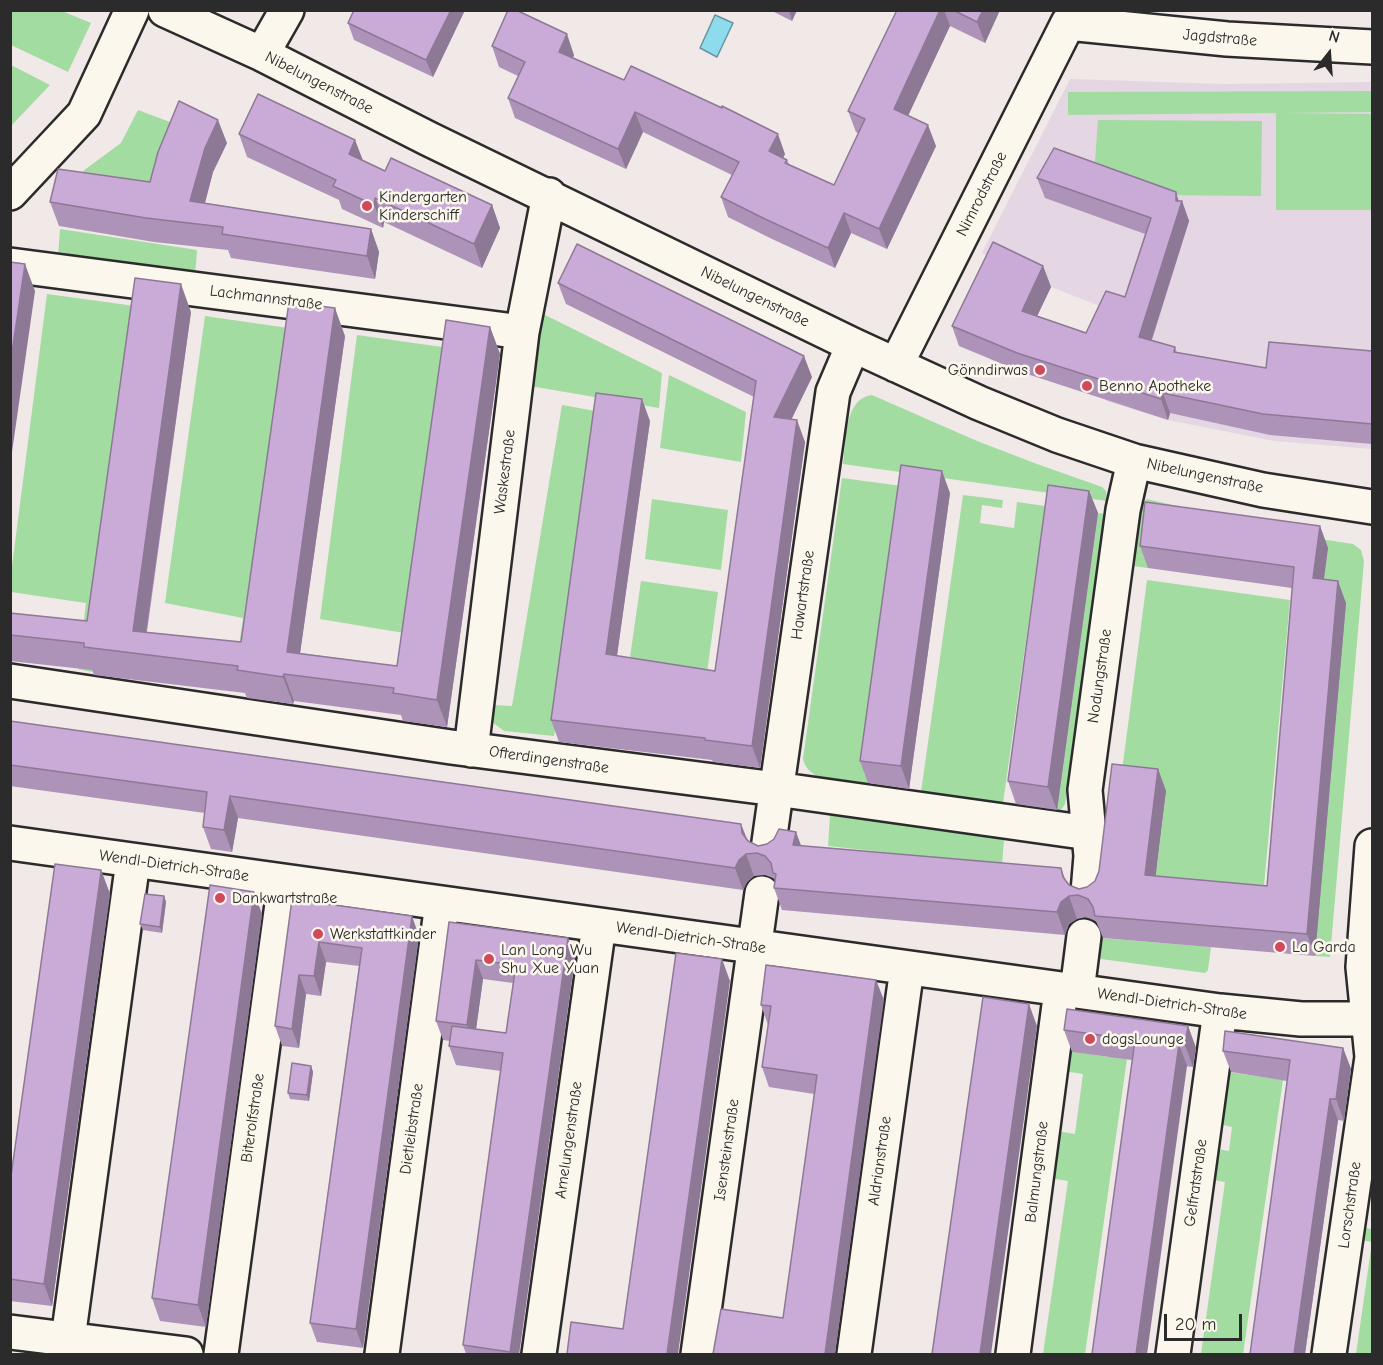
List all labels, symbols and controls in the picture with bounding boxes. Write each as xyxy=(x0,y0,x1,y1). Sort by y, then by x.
north arrow xyxy=(1299,24,1359,84)
street label: Jagdstraße xyxy=(1182,25,1258,51)
text: N xyxy=(1327,27,1342,47)
street label: Nibelungenstraße xyxy=(262,48,376,118)
street label: Nimrodstraße xyxy=(952,148,1012,240)
place label: Kindergarten Kinderschiff xyxy=(379,187,467,225)
marker: Kindergarten Kinderschiff xyxy=(360,199,374,213)
street label: Nibelungenstraße xyxy=(698,262,812,332)
street label: Lachmannstraße xyxy=(209,282,323,314)
place label: Gönndirwas xyxy=(948,360,1028,380)
marker: Gönndirwas xyxy=(1033,363,1047,377)
place label: Benno Apotheke xyxy=(1099,376,1211,396)
marker: Benno Apotheke xyxy=(1080,379,1094,393)
street label: Waskestraße xyxy=(490,429,520,515)
street label: Nibelungenstraße xyxy=(1145,454,1265,498)
street label: Hawartstraße xyxy=(787,549,819,641)
street label: Nodungstraße xyxy=(1084,628,1116,724)
street label: Ofterdingenstraße xyxy=(488,742,610,778)
street label: Wendl-Dietrich-Straße xyxy=(98,846,250,886)
place label: Dankwartstraße xyxy=(232,888,337,908)
marker: Dankwartstraße xyxy=(213,891,227,905)
street label: Wendl-Dietrich-Straße xyxy=(615,918,767,958)
place label: Werkstattkinder xyxy=(330,924,436,944)
marker: Werkstattkinder xyxy=(311,927,325,941)
place label: La Garda xyxy=(1292,937,1356,957)
place label: Lan Long Wu Shu Xue Yuan xyxy=(501,940,599,978)
marker: La Garda xyxy=(1273,940,1287,954)
marker: Lan Long Wu Shu Xue Yuan xyxy=(482,952,496,966)
street label: Wendl-Dietrich-Straße xyxy=(1096,984,1248,1024)
place label: dogsLounge xyxy=(1102,1029,1184,1049)
marker: dogsLounge xyxy=(1083,1032,1097,1046)
street label: Biterolfstraße xyxy=(237,1072,269,1164)
street label: Amelungenstraße xyxy=(551,1080,587,1200)
street label: Dietleibstraße xyxy=(396,1082,428,1176)
street label: Isensteinstraße xyxy=(710,1098,744,1202)
street label: Aldrianstraße xyxy=(864,1115,896,1207)
street label: Balmungstraße xyxy=(1021,1120,1053,1224)
street label: Gelfratstraße xyxy=(1180,1138,1212,1228)
street label: Lorschstraße xyxy=(1334,1160,1366,1250)
scale bar xyxy=(1167,1302,1245,1340)
text: 20 m xyxy=(1175,1314,1216,1335)

